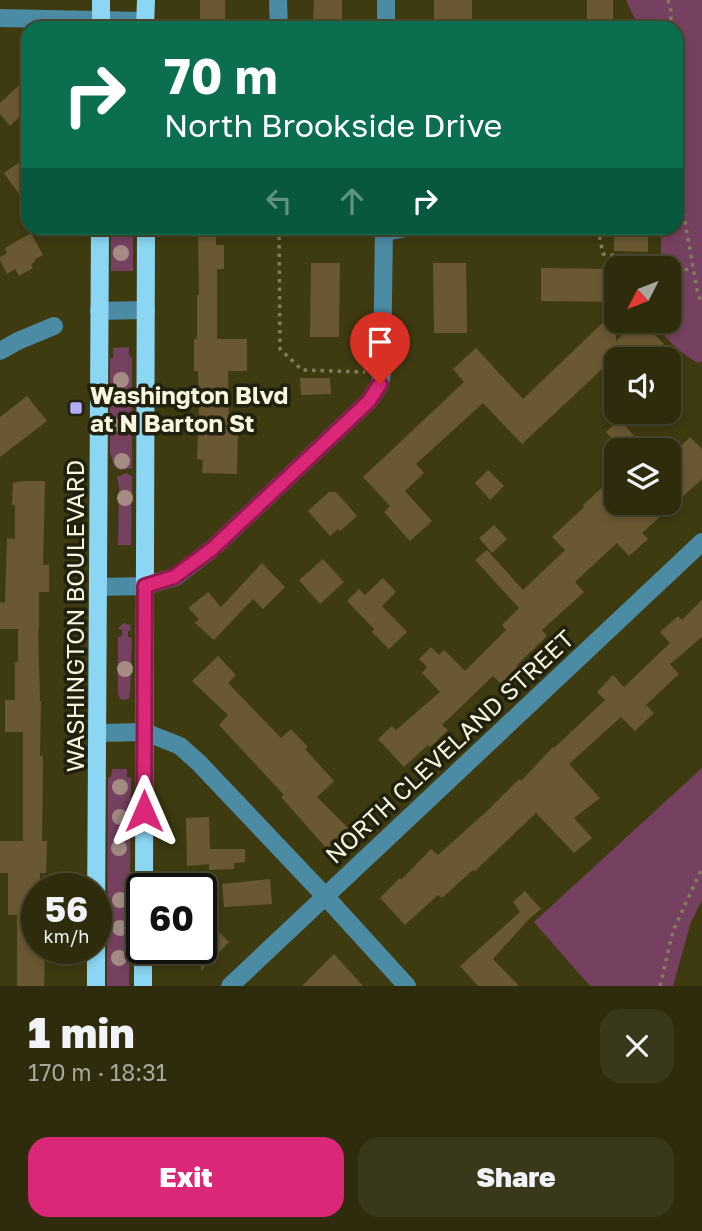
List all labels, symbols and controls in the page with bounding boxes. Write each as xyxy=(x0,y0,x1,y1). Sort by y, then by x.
text: 70 m xyxy=(164,46,278,105)
icon: right xyxy=(49,49,140,140)
text: North Brookside Drive xyxy=(164,106,502,144)
icon: left xyxy=(260,182,298,220)
icon: ahead xyxy=(333,182,371,220)
icon: right xyxy=(406,182,444,220)
north arrow xyxy=(604,256,681,332)
map controls xyxy=(604,256,681,515)
pin xyxy=(350,312,410,384)
icon: arrive xyxy=(361,323,399,361)
button: sound xyxy=(604,347,681,424)
place label: Washington Blvd at N Barton St xyxy=(90,380,288,437)
marker: Washington Blvd at N Barton St xyxy=(68,400,84,416)
button: layers xyxy=(604,438,681,515)
street label: WASHINGTON BOULEVARD xyxy=(60,460,89,772)
street label: NORTH CLEVELAND STREET xyxy=(319,623,579,869)
position arrow xyxy=(107,774,181,848)
speed limit sign: 60 xyxy=(126,873,217,964)
text: 56 xyxy=(45,888,88,930)
text: km/h xyxy=(44,925,89,947)
text: 1 min xyxy=(28,1007,135,1057)
button: close xyxy=(600,1009,674,1083)
text: 170 m · 18:31 xyxy=(28,1058,167,1086)
button: Exit xyxy=(28,1137,344,1217)
button: Share xyxy=(358,1137,674,1217)

